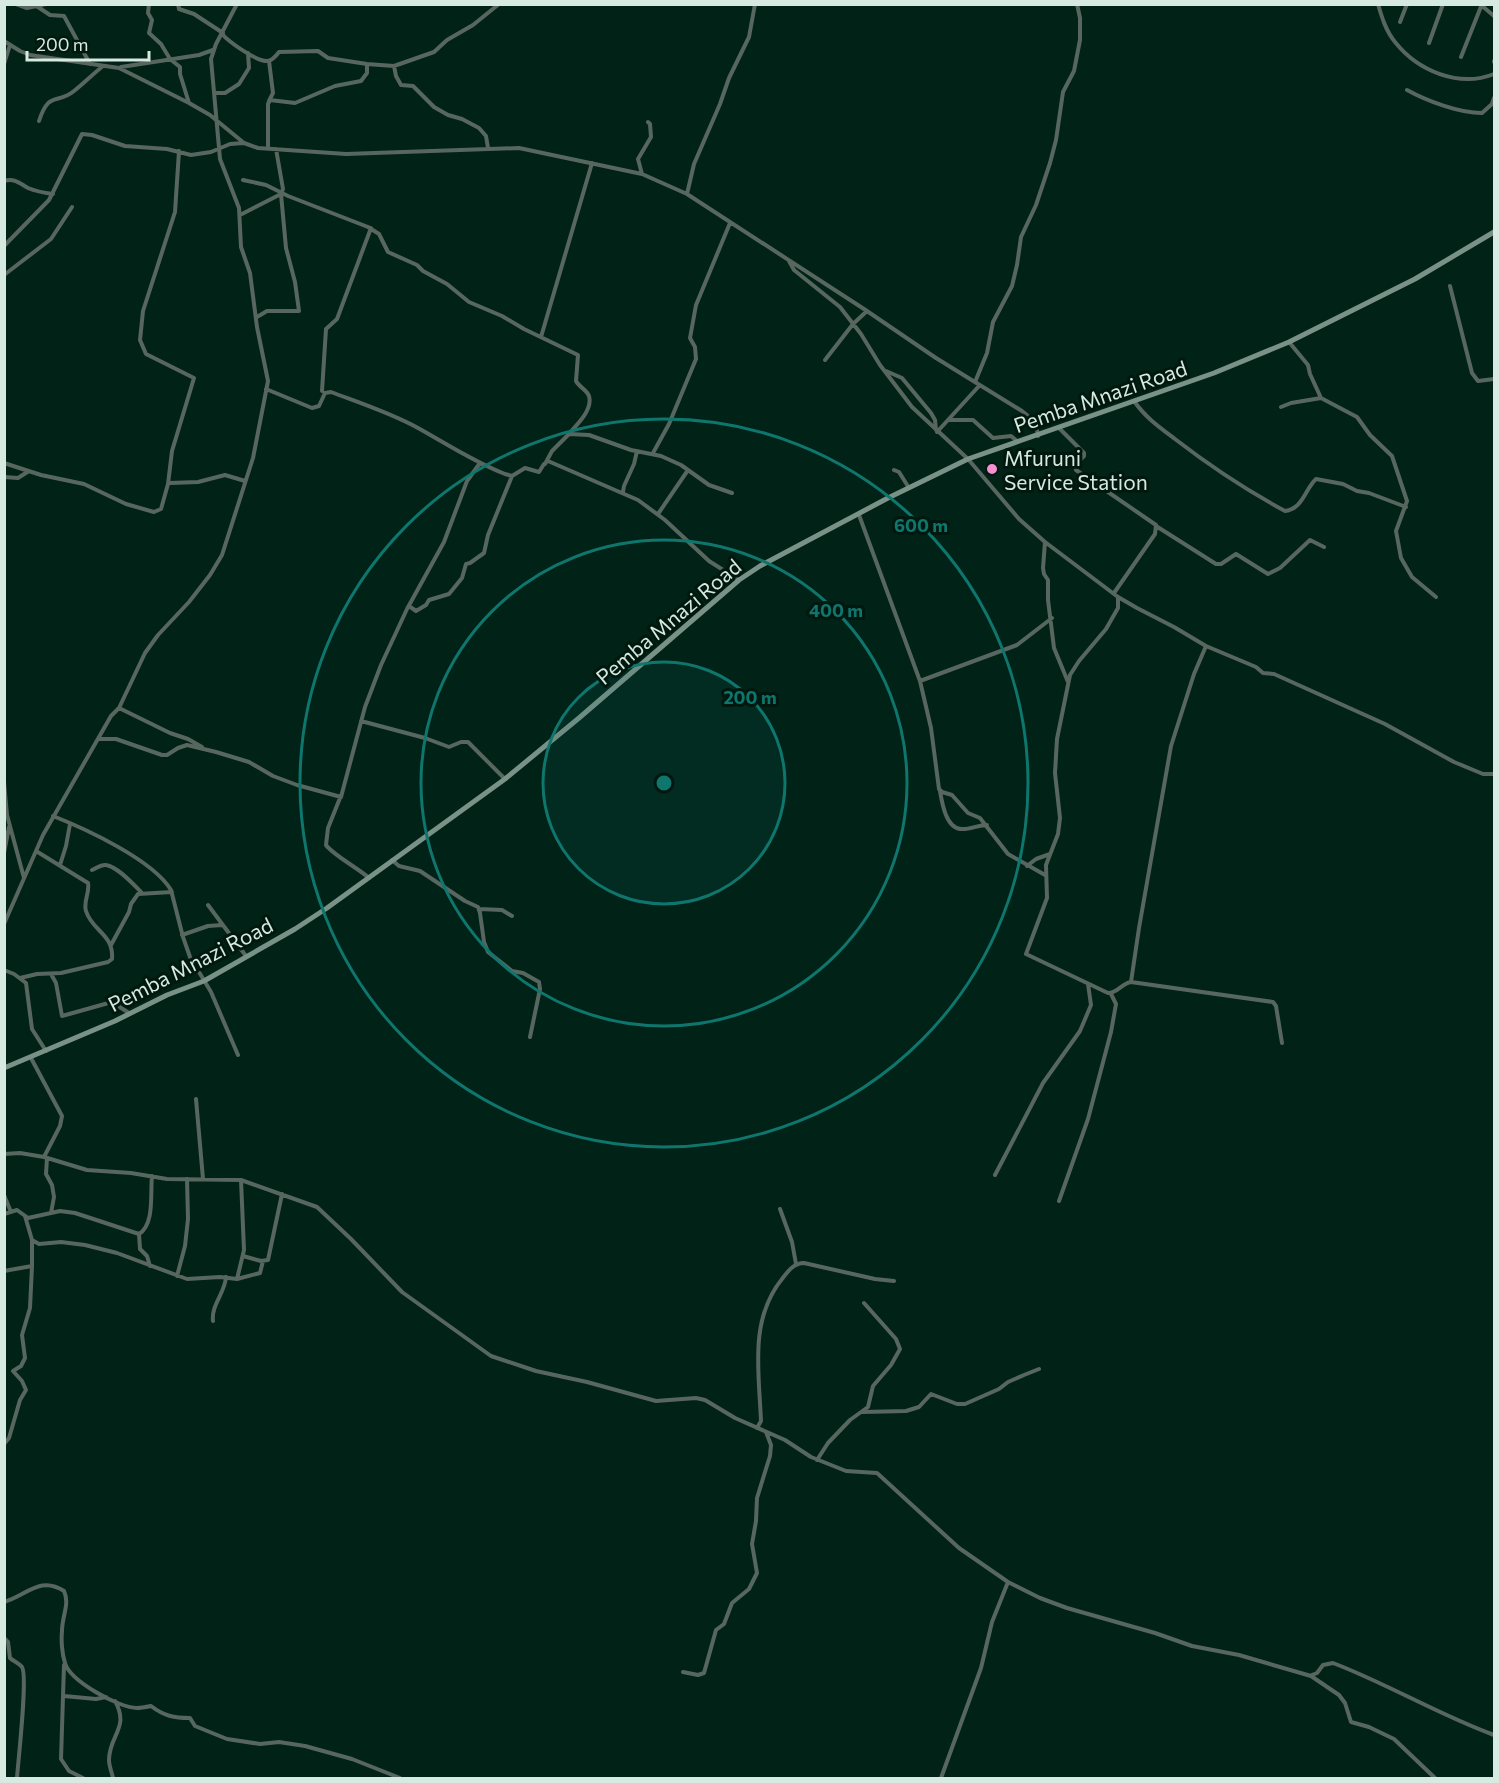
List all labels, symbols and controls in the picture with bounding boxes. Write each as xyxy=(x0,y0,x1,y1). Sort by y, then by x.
scale bar xyxy=(27,24,148,62)
text: 200 m xyxy=(36,33,89,55)
street label: Pemba Mnazi Road xyxy=(1010,355,1190,437)
place label: Mfuruni Service Station xyxy=(1004,445,1148,494)
marker: Mfuruni Service Station xyxy=(985,462,999,476)
text: 600 m xyxy=(894,514,948,536)
street label: Pemba Mnazi Road xyxy=(590,553,746,689)
text: 400 m xyxy=(809,599,863,621)
text: 200 m xyxy=(723,686,777,708)
centre of rings xyxy=(654,773,674,793)
street label: Pemba Mnazi Road xyxy=(103,912,277,1016)

